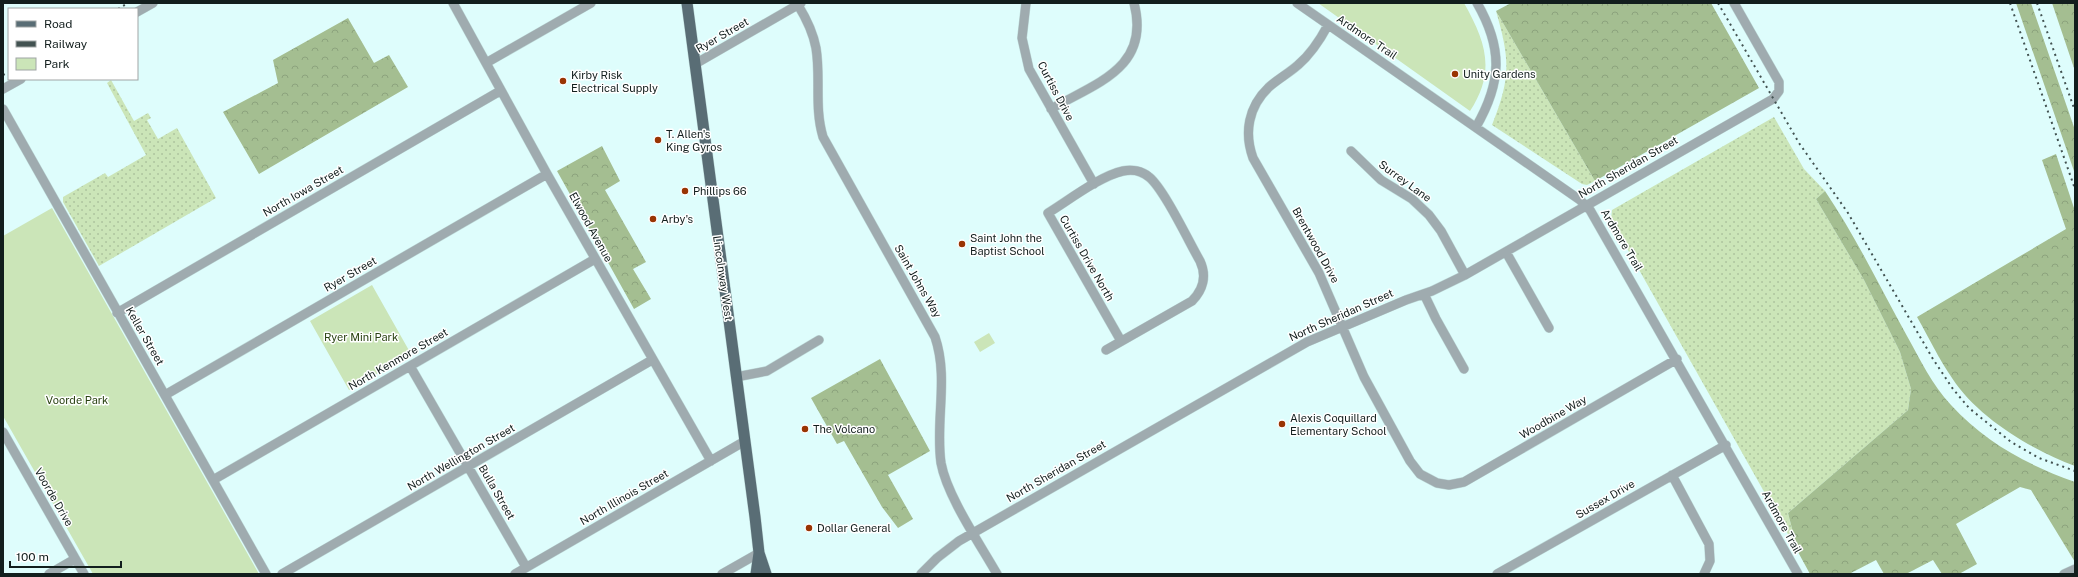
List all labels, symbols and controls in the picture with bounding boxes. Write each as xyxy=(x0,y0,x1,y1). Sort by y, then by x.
legend xyxy=(8,8,138,80)
street label: Ardmore Trail xyxy=(1335,12,1399,62)
street label: Ryer Street xyxy=(694,15,750,55)
text: Road xyxy=(44,17,72,31)
text: Railway xyxy=(44,37,88,51)
text: Park xyxy=(44,57,70,71)
street label: Curtiss Drive xyxy=(1035,59,1077,123)
place label: Unity Gardens xyxy=(1463,68,1536,80)
place label: Kirby Risk Electrical Supply xyxy=(571,69,658,94)
marker: Unity Gardens xyxy=(1450,69,1460,79)
marker: Kirby Risk Electrical Supply xyxy=(558,76,568,86)
place label: T. Allen's King Gyros xyxy=(666,128,723,153)
street label: North Sheridan Street xyxy=(1576,134,1680,200)
marker: T. Allen's King Gyros xyxy=(653,135,663,145)
street label: Surrey Lane xyxy=(1376,158,1434,204)
street label: North Iowa Street xyxy=(261,163,345,219)
place label: Phillips 66 xyxy=(693,185,747,197)
marker: Phillips 66 xyxy=(680,186,690,196)
street label: Elwood Avenue xyxy=(567,190,615,264)
street label: Brentwood Drive xyxy=(1290,205,1342,285)
street label: Ardmore Trail xyxy=(1599,207,1645,273)
place label: Arby's xyxy=(661,213,693,225)
street label: Curtiss Drive North xyxy=(1058,213,1116,303)
marker: Arby's xyxy=(648,214,658,224)
place label: Saint John the Baptist School xyxy=(970,232,1045,257)
street label: Lincolnway West xyxy=(711,235,735,321)
marker: Saint John the Baptist School xyxy=(957,239,967,249)
street label: Saint Johns Way xyxy=(892,242,944,320)
street label: Ryer Street xyxy=(322,254,378,294)
street label: North Sheridan Street xyxy=(1287,287,1395,343)
street label: Keller Street xyxy=(124,305,166,367)
street label: North Kenmore Street xyxy=(346,326,450,392)
park label: Ryer Mini Park xyxy=(324,331,398,343)
street label: Woodbine Way xyxy=(1517,393,1589,441)
park label: Voorde Park xyxy=(46,394,108,406)
place label: Alexis Coquillard Elementary School xyxy=(1290,412,1387,437)
marker: Alexis Coquillard Elementary School xyxy=(1277,419,1287,429)
street label: North Wellington Street xyxy=(405,421,517,493)
place label: The Volcano xyxy=(813,423,875,435)
marker: The Volcano xyxy=(800,424,810,434)
street label: North Sheridan Street xyxy=(1004,438,1108,504)
street label: Bulla Street xyxy=(477,463,517,521)
street label: Voorde Drive xyxy=(32,466,76,528)
street label: North Illinois Street xyxy=(578,467,670,527)
street label: Sussex Drive xyxy=(1573,477,1637,521)
street label: Ardmore Trail xyxy=(1760,489,1804,555)
place label: Dollar General xyxy=(817,522,891,534)
marker: Dollar General xyxy=(804,523,814,533)
scale bar xyxy=(10,543,121,569)
text: 100 m xyxy=(16,550,49,564)

